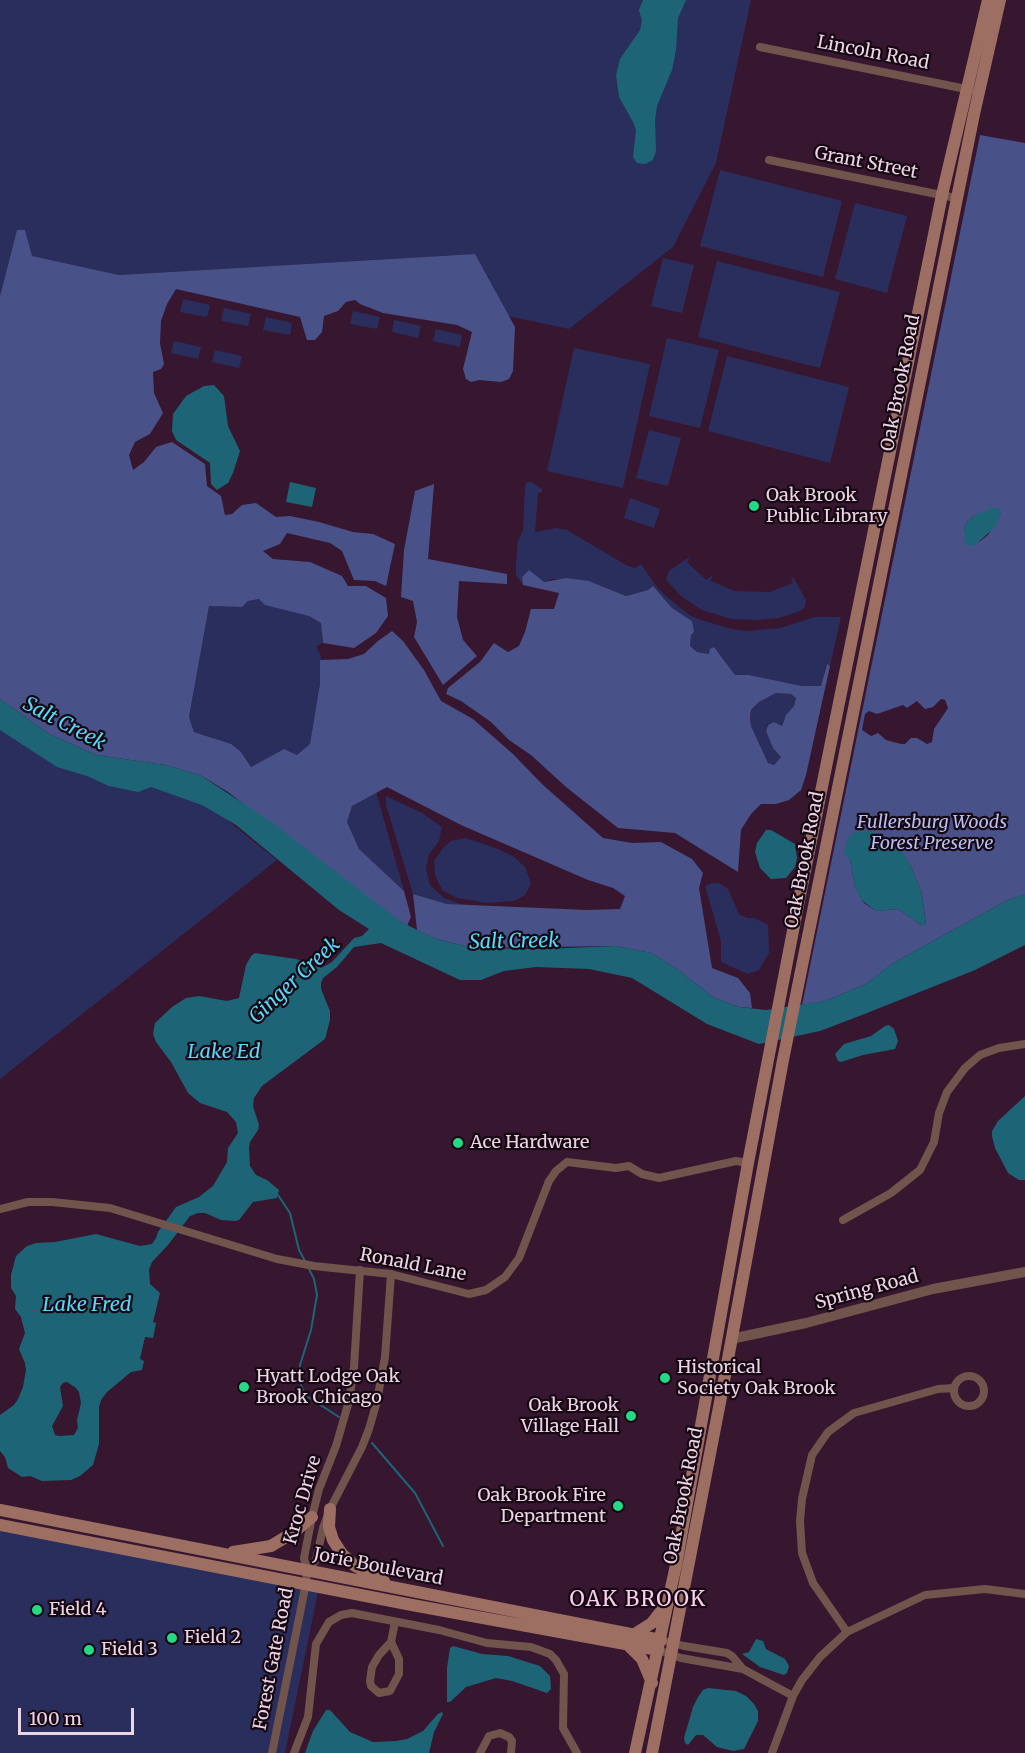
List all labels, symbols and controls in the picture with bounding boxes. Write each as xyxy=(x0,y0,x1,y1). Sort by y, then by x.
street label: Lincoln Road xyxy=(815,32,931,74)
street label: Grant Street xyxy=(813,142,919,184)
street label: Oak Brook Road xyxy=(877,313,925,453)
place label: Oak Brook Public Library xyxy=(766,485,888,528)
marker: Oak Brook Public Library xyxy=(747,499,761,513)
water label: Salt Creek xyxy=(19,692,109,756)
street label: Oak Brook Road xyxy=(781,790,829,930)
park label: Fullersburg Woods Forest Preserve xyxy=(857,812,1007,854)
water label: Salt Creek xyxy=(469,929,559,955)
water label: Ginger Creek xyxy=(245,933,345,1029)
water label: Lake Ed xyxy=(188,1040,260,1064)
place label: Ace Hardware xyxy=(470,1132,589,1154)
marker: Ace Hardware xyxy=(451,1136,465,1150)
street label: Ronald Lane xyxy=(358,1244,468,1286)
street label: Spring Road xyxy=(813,1266,921,1314)
water label: Lake Fred xyxy=(43,1293,131,1317)
place label: Historical Society Oak Brook xyxy=(677,1357,836,1400)
place label: Hyatt Lodge Oak Brook Chicago xyxy=(256,1366,400,1408)
marker: Historical Society Oak Brook xyxy=(658,1371,672,1385)
marker: Hyatt Lodge Oak Brook Chicago xyxy=(237,1380,251,1394)
place label: Oak Brook Village Hall xyxy=(521,1395,619,1438)
marker: Oak Brook Village Hall xyxy=(624,1409,638,1423)
street label: Oak Brook Road xyxy=(660,1426,708,1566)
street label: Kroc Drive xyxy=(280,1453,326,1547)
place label: Oak Brook Fire Department xyxy=(477,1485,606,1528)
marker: Oak Brook Fire Department xyxy=(611,1499,625,1513)
street label: Jorie Boulevard xyxy=(311,1544,445,1590)
street label: Forest Gate Road xyxy=(250,1586,298,1732)
district label: OAK BROOK xyxy=(570,1587,706,1613)
place label: Field 4 xyxy=(49,1599,107,1621)
marker: Field 4 xyxy=(30,1603,44,1617)
place label: Field 2 xyxy=(184,1627,241,1649)
marker: Field 2 xyxy=(165,1631,179,1645)
place label: Field 3 xyxy=(101,1639,158,1661)
marker: Field 3 xyxy=(82,1643,96,1657)
scale bar xyxy=(21,1696,136,1734)
text: 100 m xyxy=(29,1707,82,1730)

